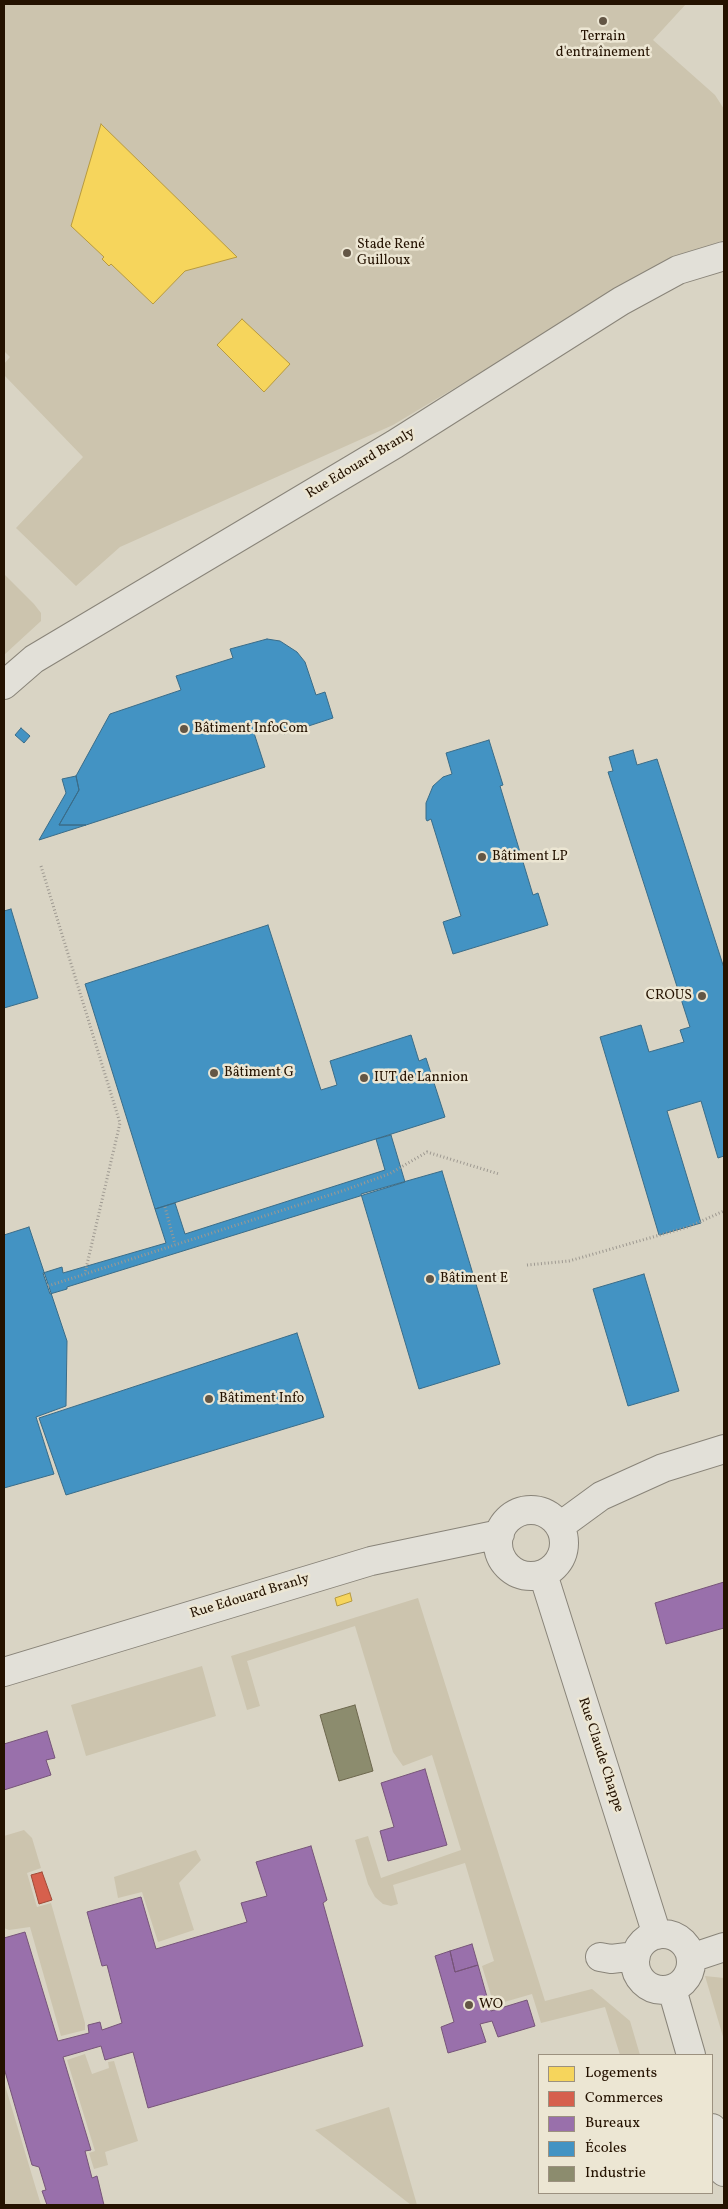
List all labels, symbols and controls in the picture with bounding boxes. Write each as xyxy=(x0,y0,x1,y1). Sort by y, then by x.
marker: Terrain d'entraînement xyxy=(597,15,609,27)
place label: Terrain d'entraînement xyxy=(556,29,650,62)
place label: Stade René Guilloux xyxy=(357,237,425,270)
marker: Stade René Guilloux xyxy=(341,247,353,259)
street label: Rue Edouard Branly xyxy=(304,425,418,503)
place label: Bâtiment InfoCom xyxy=(194,721,308,737)
marker: Bâtiment InfoCom xyxy=(178,723,190,735)
place label: Bâtiment LP xyxy=(492,849,568,865)
marker: Bâtiment LP xyxy=(476,851,488,863)
place label: CROUS xyxy=(646,988,692,1004)
marker: CROUS xyxy=(696,990,708,1002)
place label: Bâtiment G xyxy=(224,1065,294,1081)
marker: Bâtiment G xyxy=(208,1067,220,1079)
place label: IUT de Lannion xyxy=(374,1070,468,1086)
marker: IUT de Lannion xyxy=(358,1072,370,1084)
place label: Bâtiment E xyxy=(440,1271,508,1287)
marker: Bâtiment E xyxy=(424,1273,436,1285)
place label: Bâtiment Info xyxy=(219,1391,304,1407)
marker: Bâtiment Info xyxy=(203,1393,215,1405)
street label: Rue Edouard Branly xyxy=(188,1571,312,1623)
street label: Rue Claude Chappe xyxy=(574,1696,626,1814)
place label: WO xyxy=(479,1997,503,2013)
marker: WO xyxy=(463,1999,475,2011)
legend xyxy=(538,2054,713,2194)
text: Logements xyxy=(585,2063,657,2084)
text: Commerces xyxy=(585,2088,663,2109)
text: Bureaux xyxy=(585,2113,640,2134)
text: Écoles xyxy=(585,2138,627,2159)
text: Industrie xyxy=(585,2163,646,2184)

